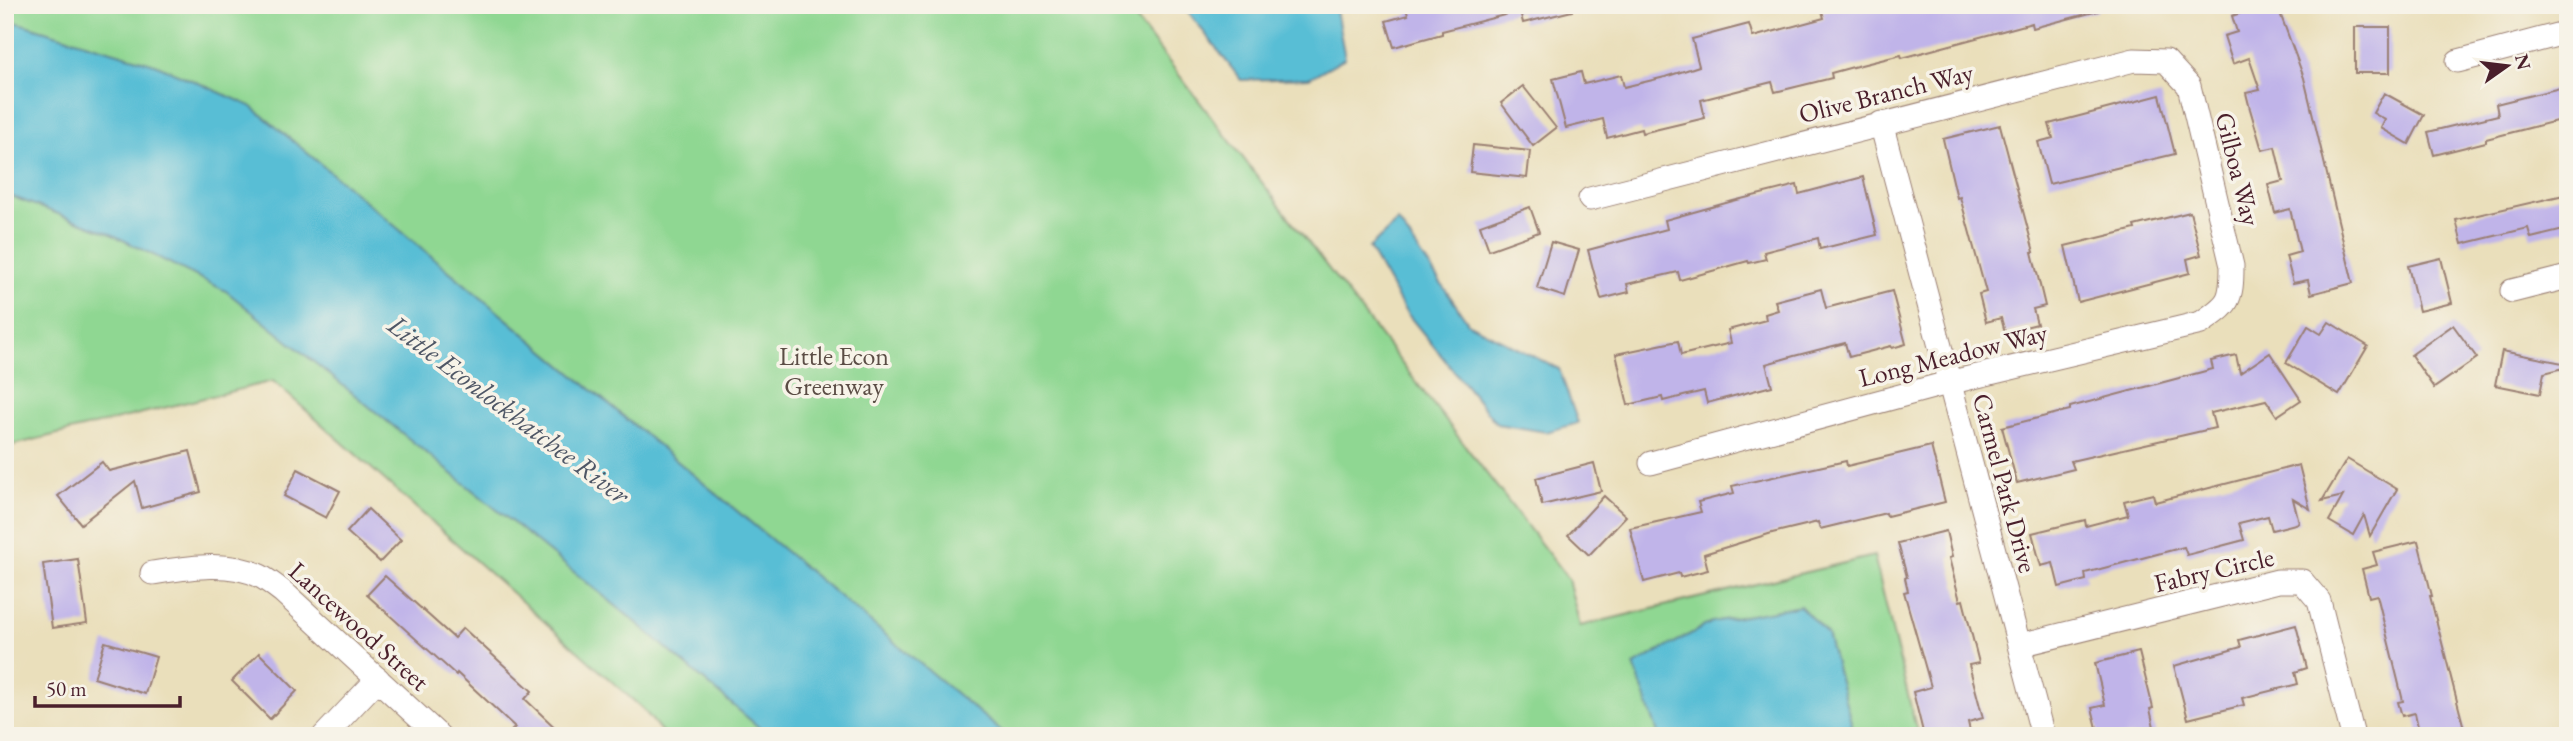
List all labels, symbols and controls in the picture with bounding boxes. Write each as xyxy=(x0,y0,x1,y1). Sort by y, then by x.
north arrow xyxy=(2472,32,2542,102)
text: N xyxy=(2509,52,2537,73)
street label: Olive Branch Way xyxy=(1795,55,1977,131)
street label: Gilboa Way xyxy=(2208,109,2269,230)
water label: Little Econlockhatchee River xyxy=(380,306,638,513)
street label: Long Meadow Way xyxy=(1855,315,2051,395)
park label: Little Econ Greenway xyxy=(779,339,889,403)
street label: Carmel Park Drive xyxy=(1965,390,2045,576)
street label: Fabry Circle xyxy=(2151,540,2277,600)
street label: Lancewood Street xyxy=(282,554,436,698)
scale bar xyxy=(35,664,180,708)
text: 50 m xyxy=(46,675,87,702)

